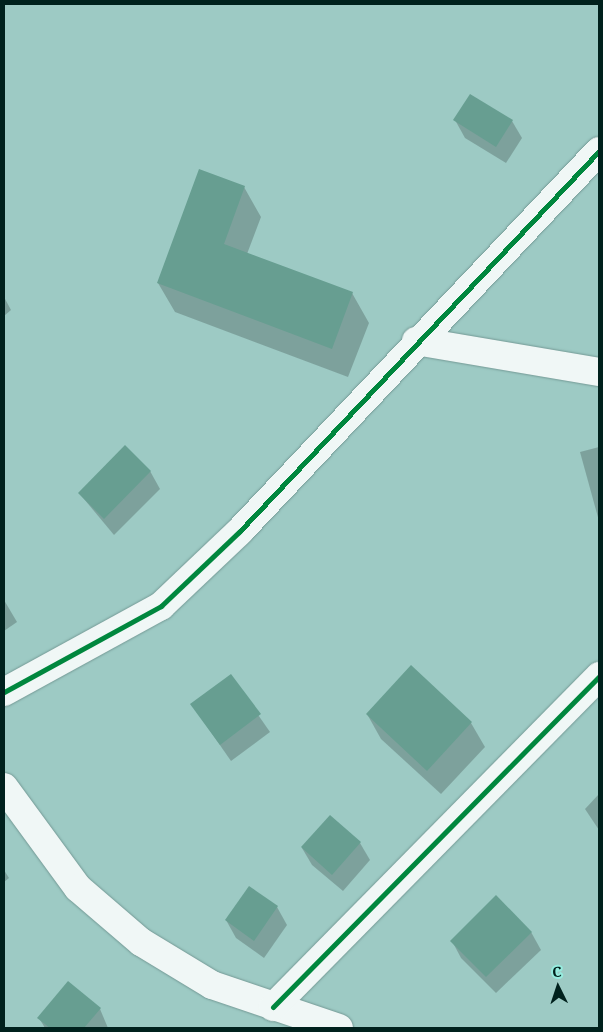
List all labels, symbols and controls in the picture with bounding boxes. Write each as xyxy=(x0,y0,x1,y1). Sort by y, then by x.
north arrow xyxy=(533,962,583,1012)
text: С xyxy=(552,962,562,981)

